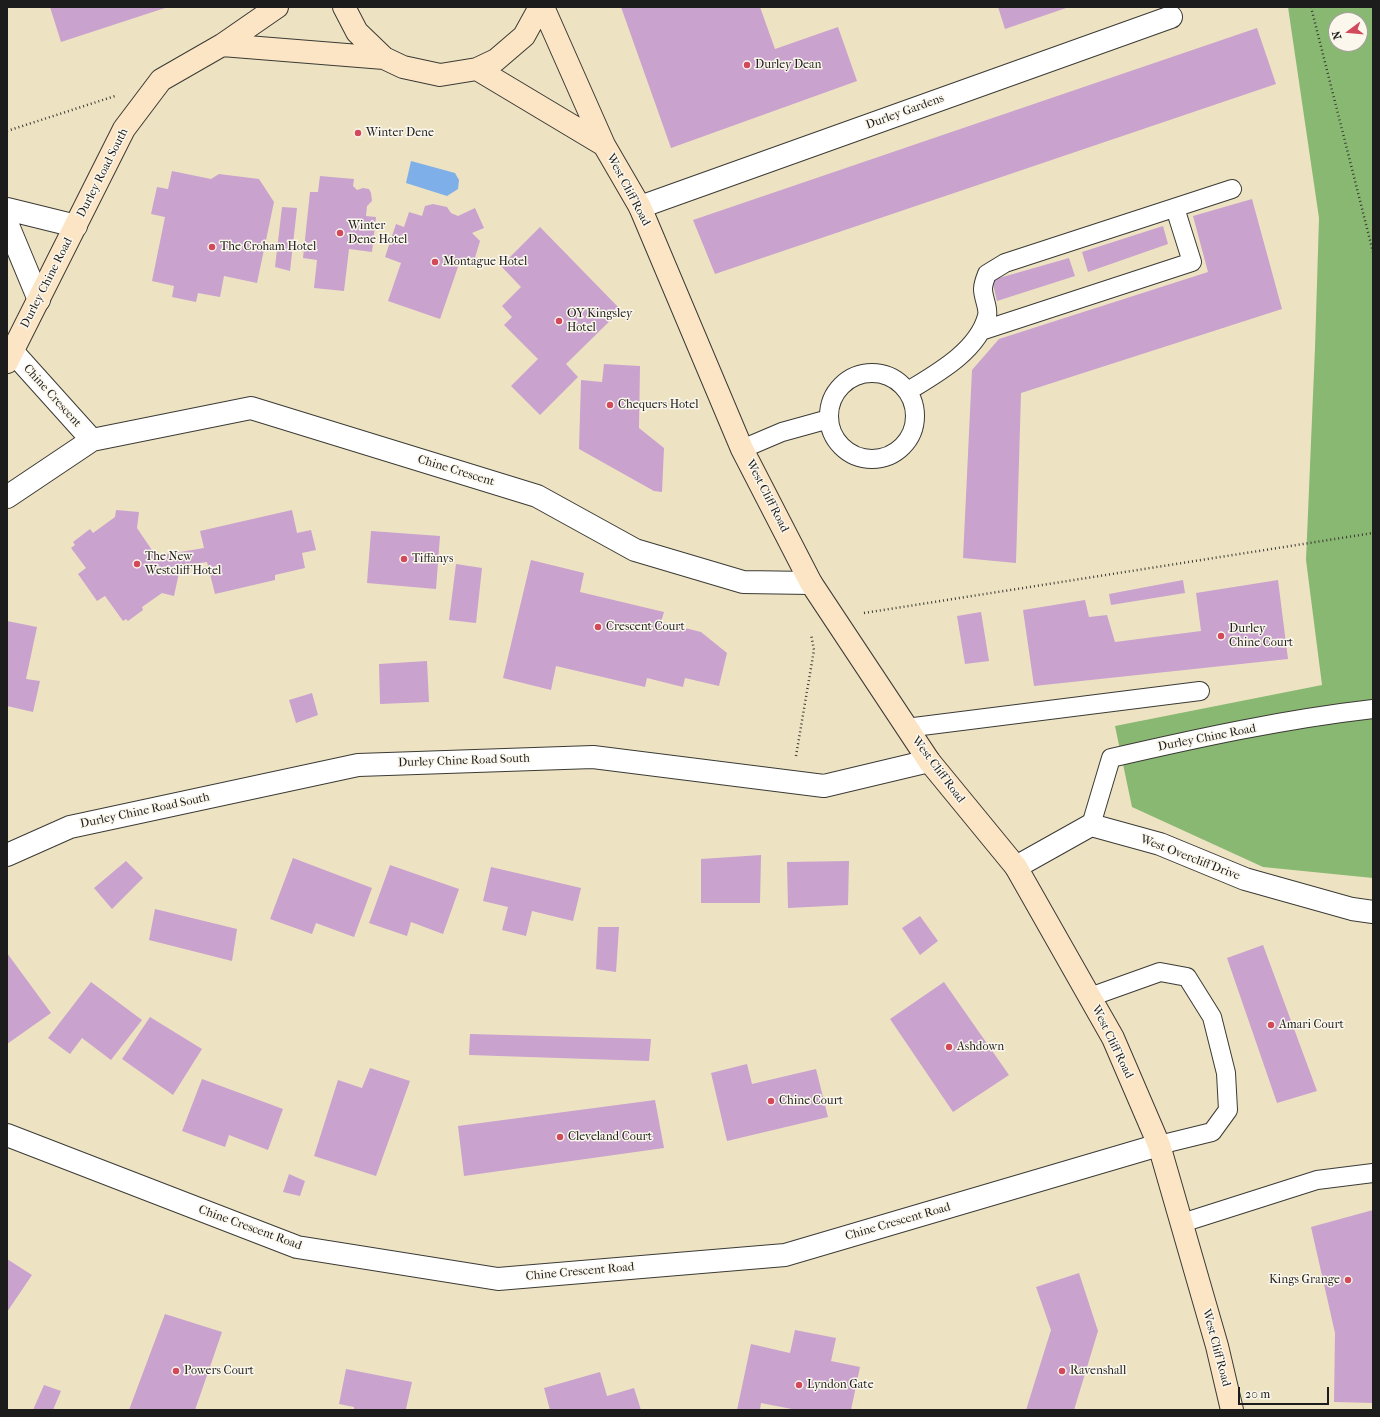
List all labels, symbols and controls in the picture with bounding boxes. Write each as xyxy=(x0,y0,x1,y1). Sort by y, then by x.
north arrow xyxy=(1328,12,1368,52)
text: N xyxy=(1330,29,1344,41)
place label: Durley Dean xyxy=(755,58,822,72)
marker: Durley Dean xyxy=(742,60,752,70)
street label: Durley Gardens xyxy=(864,91,946,133)
street label: Durley Road South xyxy=(74,126,132,220)
place label: Winter Dene xyxy=(366,126,434,140)
marker: Winter Dene xyxy=(353,128,363,138)
street label: West Cliff Road xyxy=(603,152,653,228)
place label: Winter Dene Hotel xyxy=(348,219,407,247)
marker: Winter Dene Hotel xyxy=(335,228,345,238)
street label: Durley Chine Road xyxy=(18,235,76,331)
place label: The Croham Hotel xyxy=(220,240,316,254)
marker: The Croham Hotel xyxy=(207,242,217,252)
place label: Montague Hotel xyxy=(443,255,527,269)
marker: Montague Hotel xyxy=(430,257,440,267)
place label: OY Kingsley Hotel xyxy=(567,307,632,335)
marker: OY Kingsley Hotel xyxy=(554,316,564,326)
street label: Chine Crescent xyxy=(20,362,84,430)
place label: Chequers Hotel xyxy=(618,398,699,412)
marker: Chequers Hotel xyxy=(605,400,615,410)
street label: Chine Crescent xyxy=(416,452,496,490)
street label: West Cliff Road xyxy=(743,457,791,535)
place label: The New Westcliff Hotel xyxy=(145,550,221,578)
place label: Tiffanys xyxy=(412,552,453,566)
marker: Tiffanys xyxy=(399,554,409,564)
marker: The New Westcliff Hotel xyxy=(132,559,142,569)
place label: Crescent Court xyxy=(606,620,685,634)
marker: Crescent Court xyxy=(593,622,603,632)
place label: Durley Chine Court xyxy=(1229,622,1293,650)
marker: Durley Chine Court xyxy=(1216,631,1226,641)
street label: Durley Chine Road xyxy=(1157,721,1257,755)
street label: West Cliff Road xyxy=(908,734,968,806)
street label: Durley Chine Road South xyxy=(398,752,530,770)
street label: Durley Chine Road South xyxy=(79,790,211,832)
street label: West Overcliff Drive xyxy=(1138,832,1242,884)
street label: West Cliff Road xyxy=(1088,1003,1136,1081)
place label: Amari Court xyxy=(1279,1018,1344,1032)
marker: Amari Court xyxy=(1266,1020,1276,1030)
place label: Ashdown xyxy=(957,1040,1004,1054)
marker: Ashdown xyxy=(944,1042,954,1052)
place label: Chine Court xyxy=(779,1094,843,1108)
marker: Chine Court xyxy=(766,1096,776,1106)
place label: Cleveland Court xyxy=(568,1130,652,1144)
marker: Cleveland Court xyxy=(555,1132,565,1142)
street label: Chine Crescent Road xyxy=(844,1200,952,1244)
street label: Chine Crescent Road xyxy=(196,1203,304,1253)
street label: Chine Crescent Road xyxy=(525,1260,635,1284)
place label: Kings Grange xyxy=(1269,1273,1340,1287)
marker: Kings Grange xyxy=(1343,1275,1353,1285)
street label: West Cliff Road xyxy=(1199,1308,1233,1388)
place label: Powers Court xyxy=(184,1364,254,1378)
place label: Ravenshall xyxy=(1070,1364,1126,1378)
marker: Powers Court xyxy=(171,1366,181,1376)
marker: Ravenshall xyxy=(1057,1366,1067,1376)
place label: Lyndon Gate xyxy=(807,1378,874,1392)
scale bar xyxy=(1240,1379,1331,1405)
marker: Lyndon Gate xyxy=(794,1380,804,1390)
text: 20 m xyxy=(1245,1387,1270,1401)

